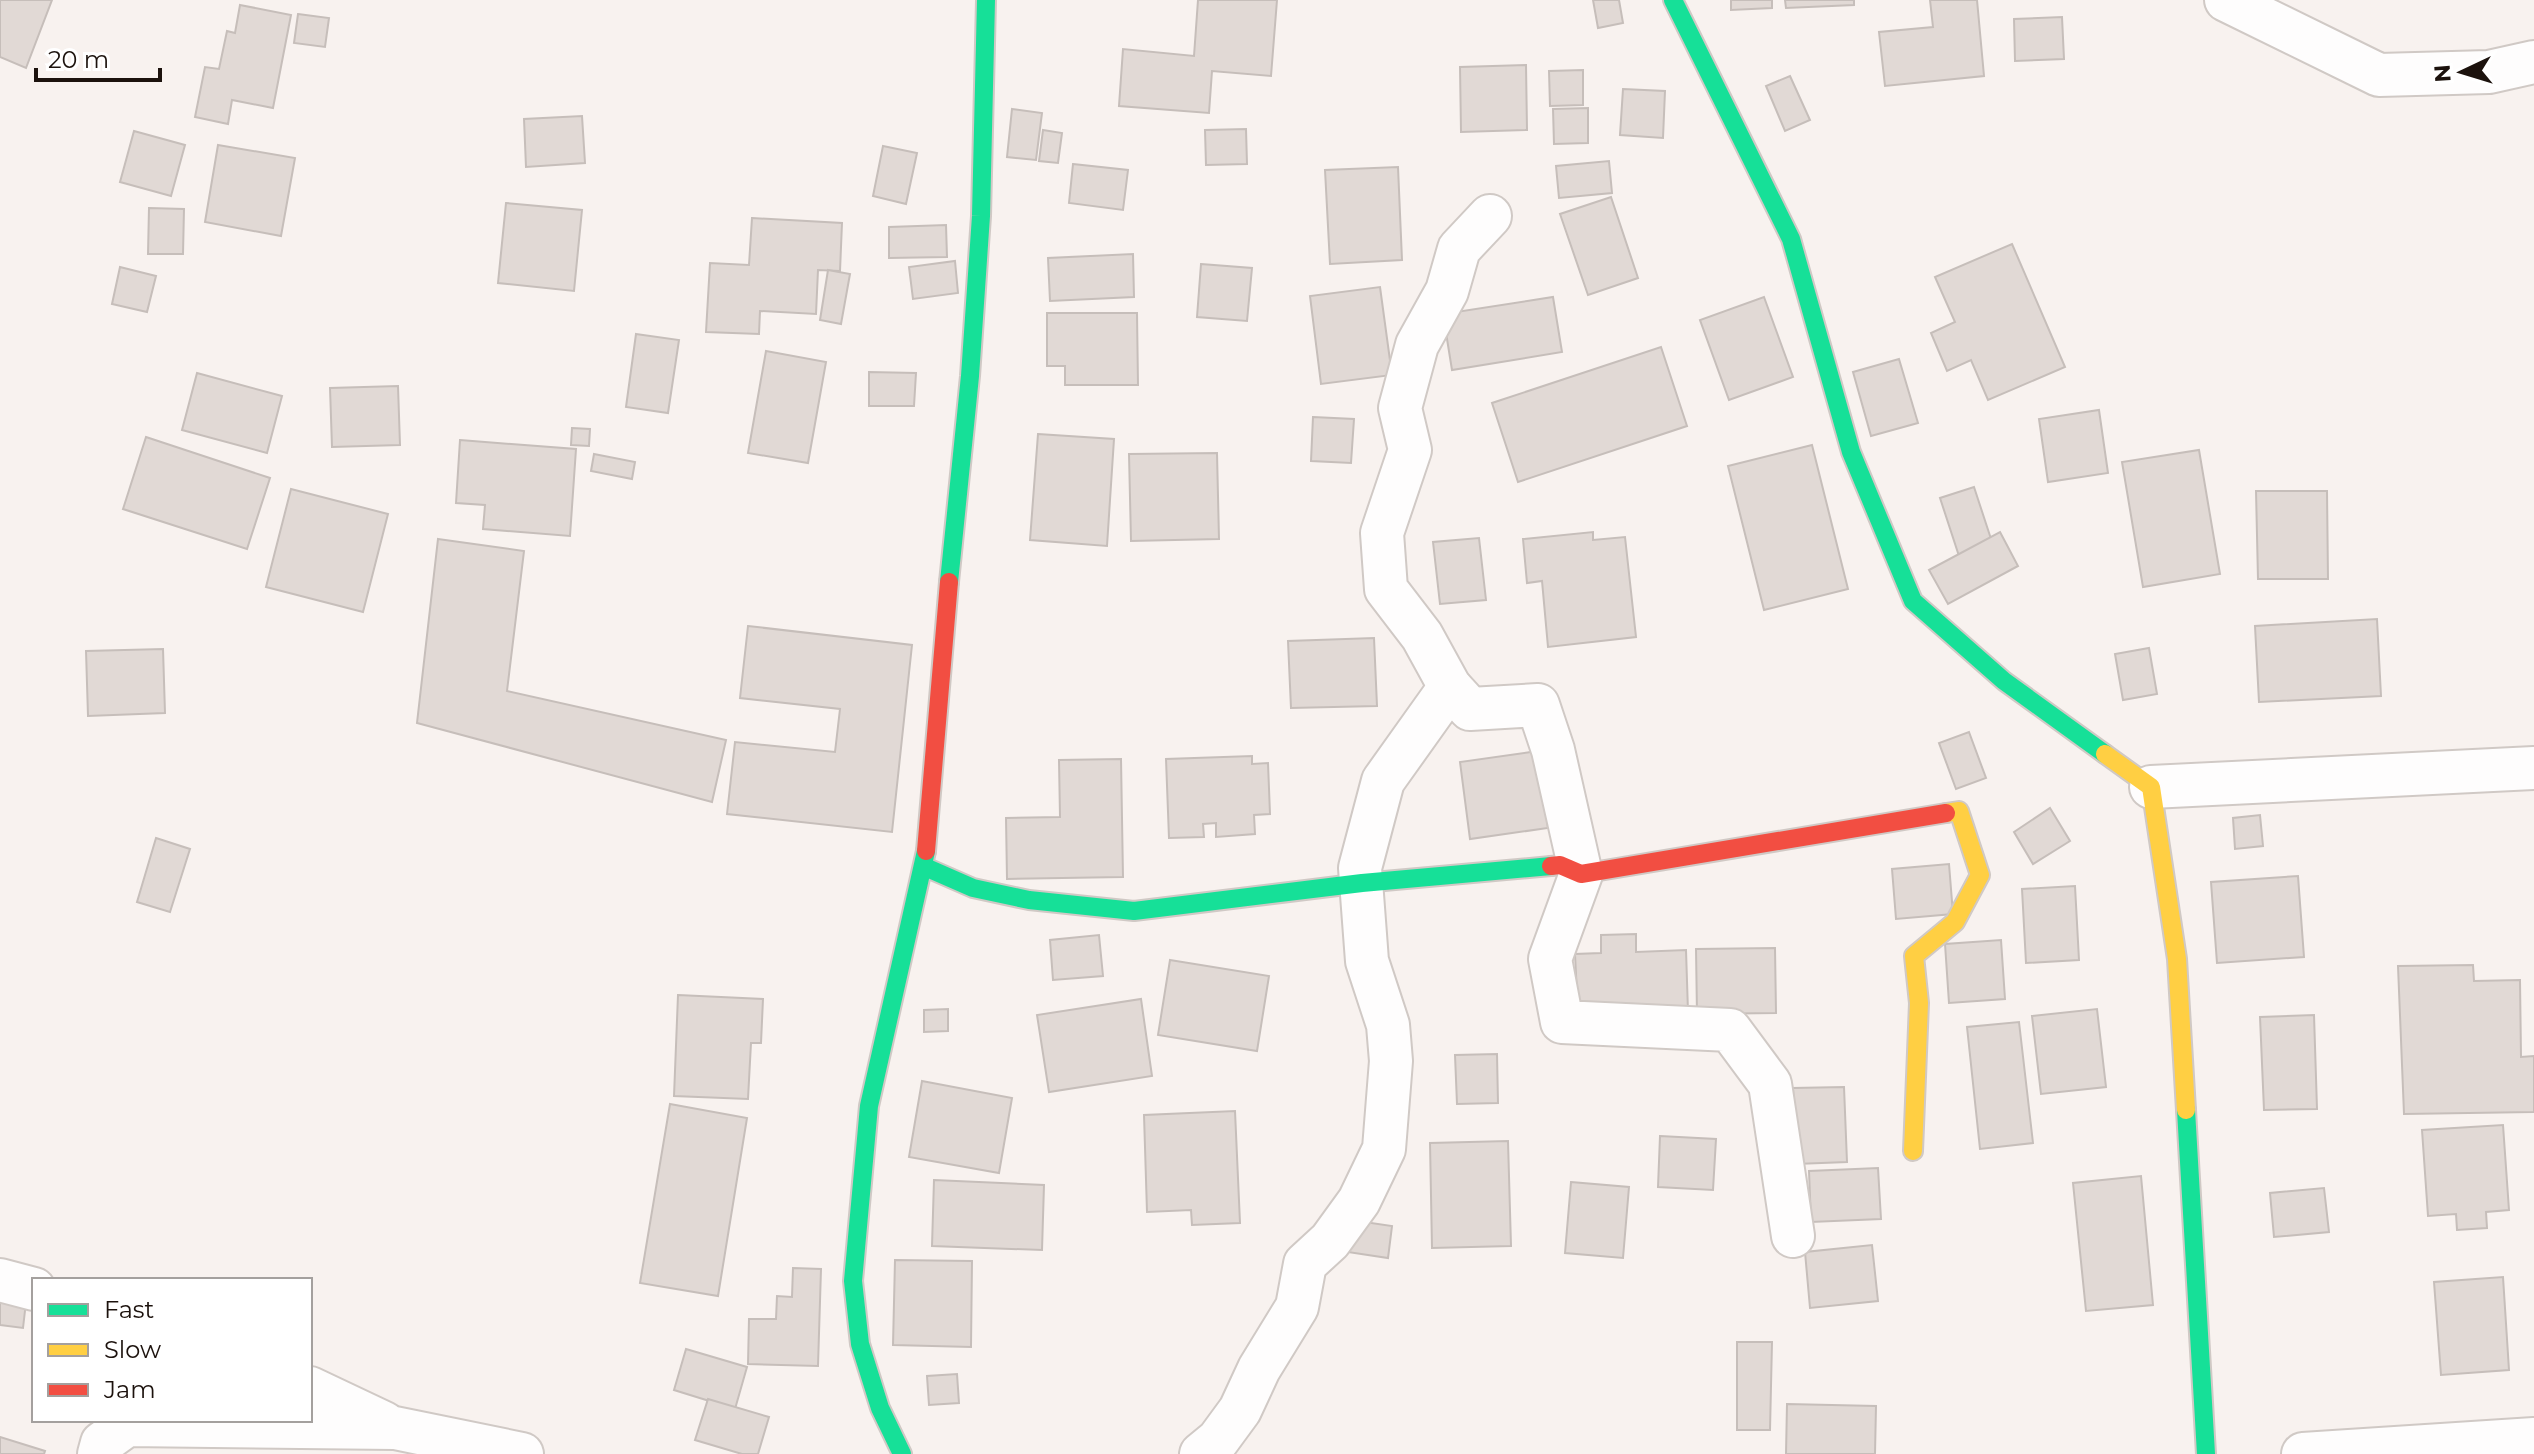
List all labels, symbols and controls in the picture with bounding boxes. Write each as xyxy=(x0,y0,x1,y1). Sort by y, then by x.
scale bar xyxy=(36,32,160,82)
north arrow xyxy=(2422,32,2502,112)
text: 20 m xyxy=(48,45,109,74)
text: N xyxy=(2428,64,2457,83)
legend xyxy=(32,1278,312,1422)
text: Fast xyxy=(104,1295,155,1324)
text: Slow xyxy=(104,1335,161,1364)
text: Jam xyxy=(103,1375,156,1404)

